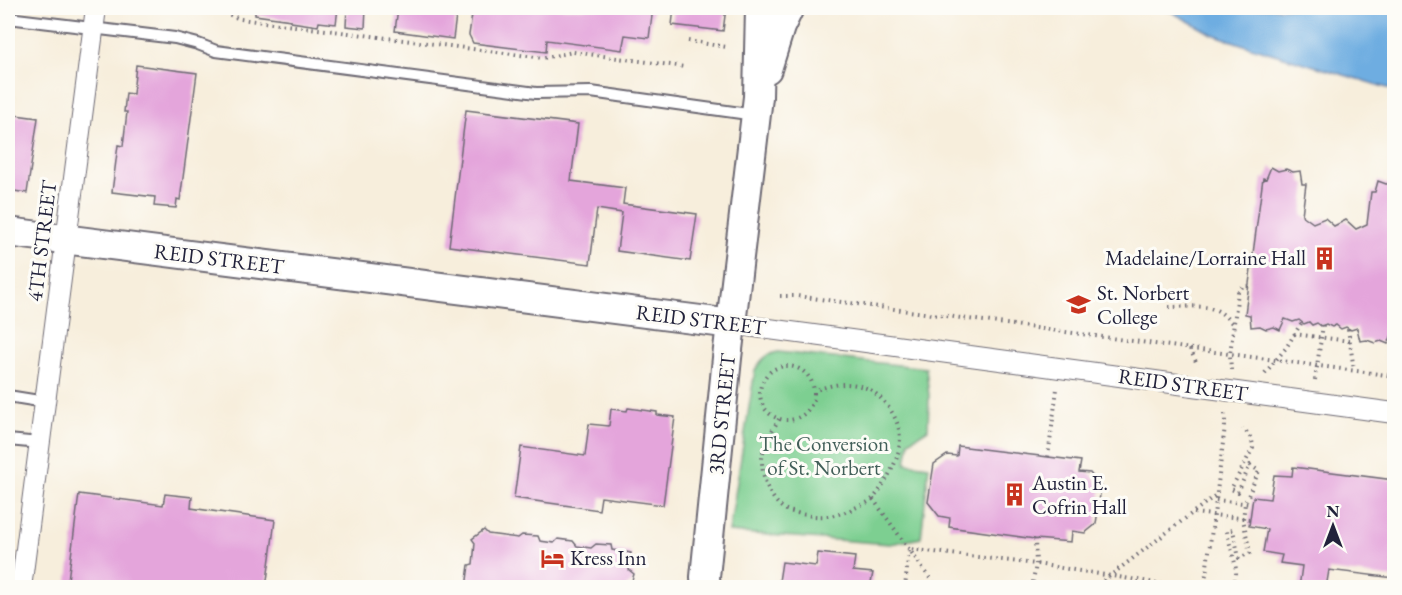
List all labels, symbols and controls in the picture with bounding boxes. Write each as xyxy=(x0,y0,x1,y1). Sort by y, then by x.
street label: 4TH STREET xyxy=(21,178,62,303)
street label: REID STREET xyxy=(153,237,286,280)
place label: Madelaine/Lorraine Hall xyxy=(1105,244,1306,271)
building icon: Madelaine/Lorraine Hall xyxy=(1311,245,1337,271)
place label: St. Norbert College xyxy=(1097,279,1189,330)
school or university icon: St. Norbert College xyxy=(1066,292,1092,318)
street label: REID STREET xyxy=(635,298,768,341)
street label: 3RD STREET xyxy=(702,351,741,476)
street label: REID STREET xyxy=(1117,362,1251,407)
park label: The Conversion of St. Norbert xyxy=(759,430,889,481)
place label: Austin E. Cofrin Hall xyxy=(1031,469,1127,520)
building icon: Austin E. Cofrin Hall xyxy=(1001,482,1027,508)
north arrow xyxy=(1303,496,1363,556)
text: N xyxy=(1327,501,1340,522)
place label: Kress Inn xyxy=(570,544,647,571)
hotel icon: Kress Inn xyxy=(539,545,565,571)

